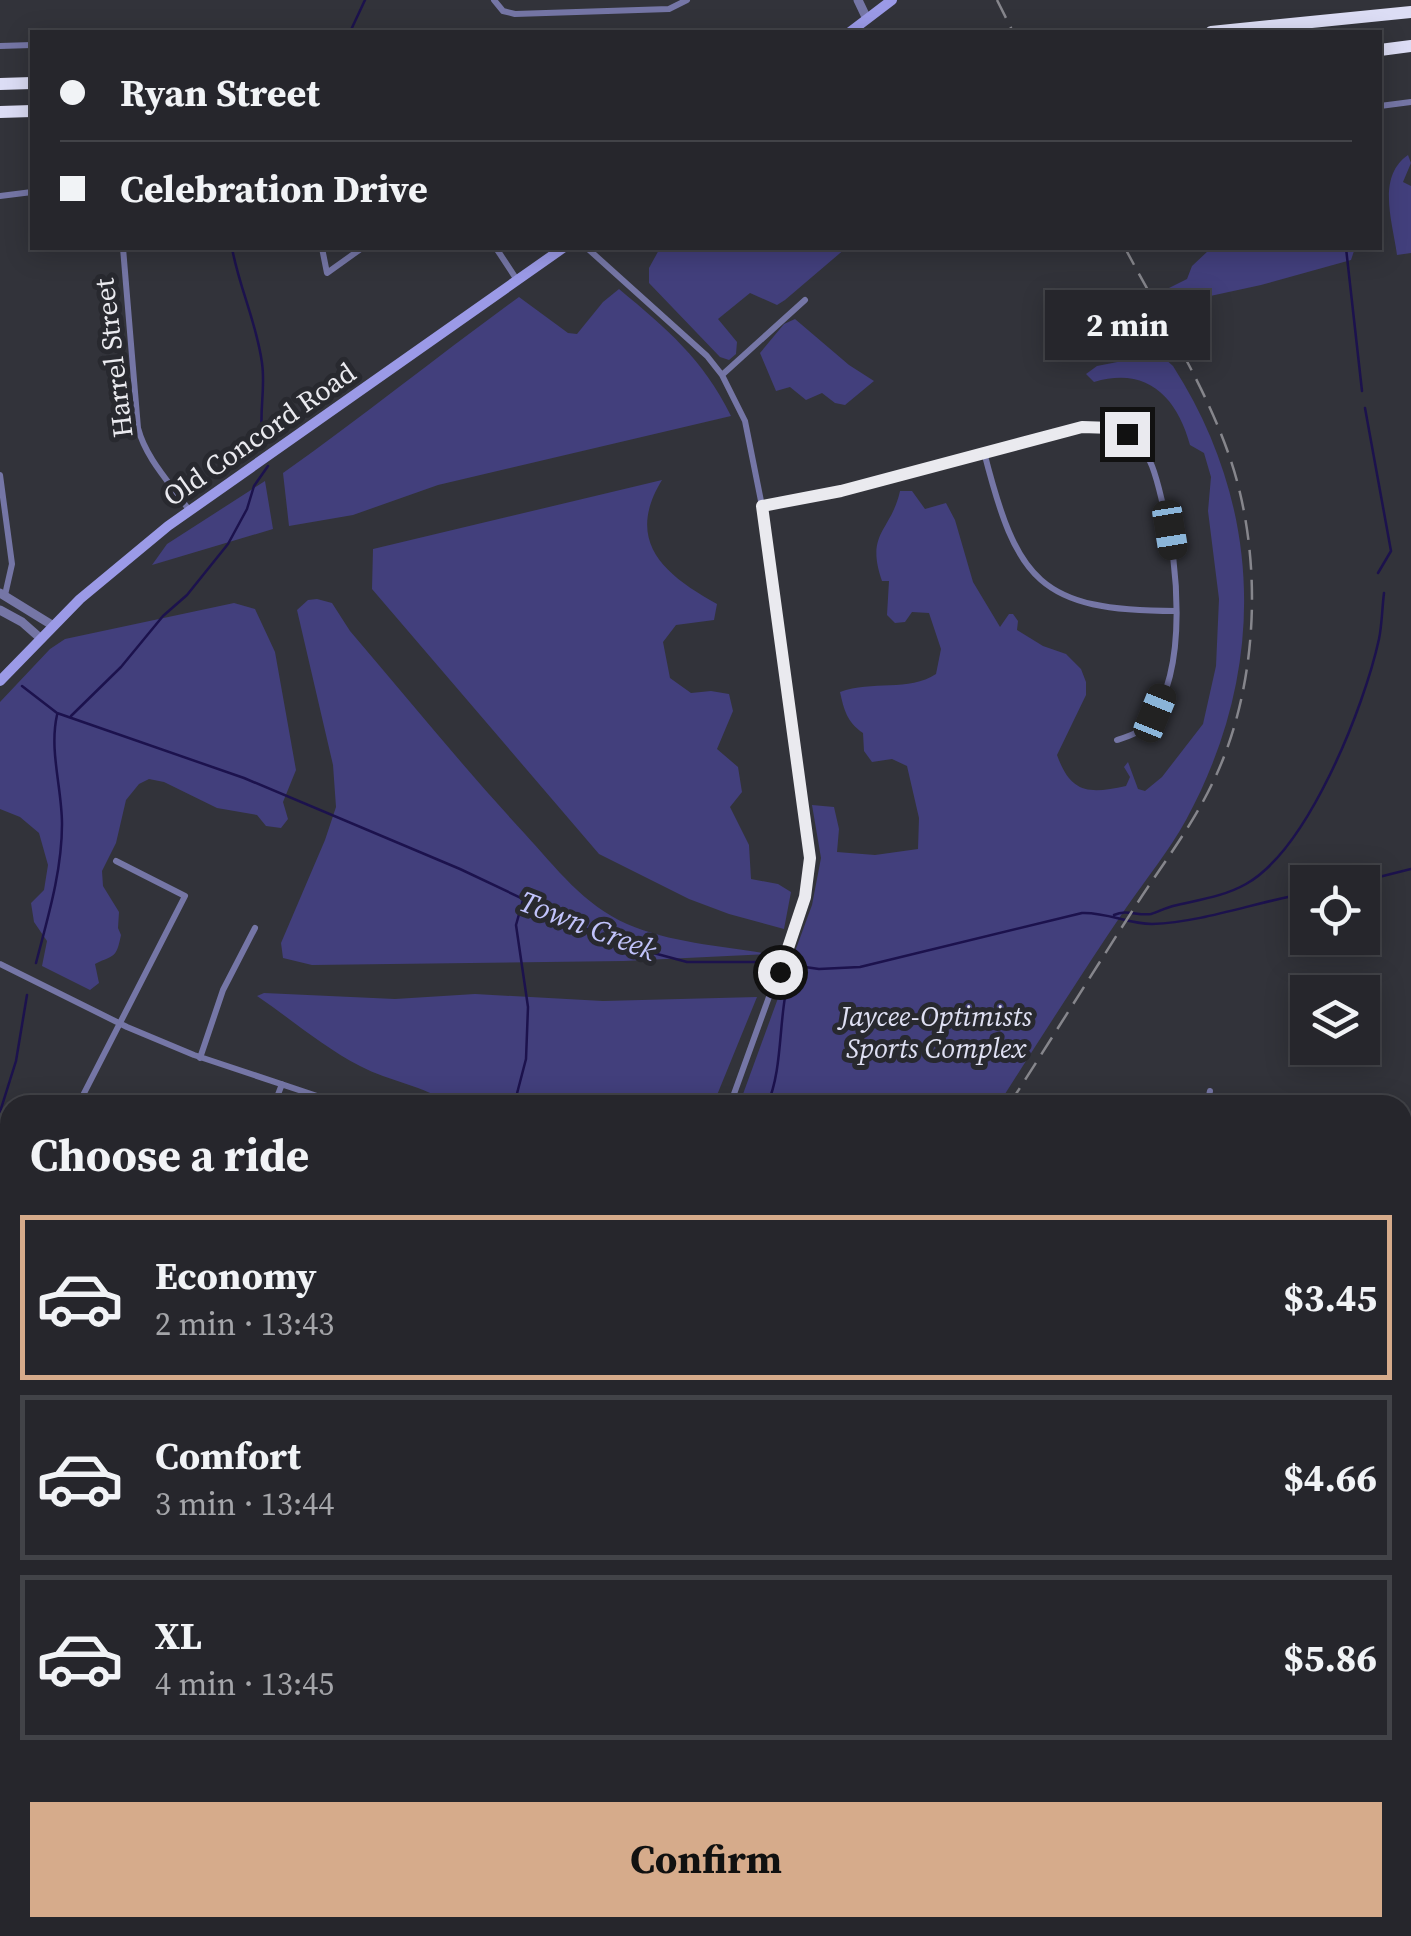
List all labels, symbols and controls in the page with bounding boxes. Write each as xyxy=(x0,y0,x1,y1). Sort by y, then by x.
text: Ryan Street xyxy=(120,67,320,119)
text: Celebration Drive xyxy=(120,163,428,215)
street label: Harrel Street xyxy=(84,275,142,440)
callout: 2 min xyxy=(1044,289,1210,359)
text: 2 min xyxy=(1086,303,1169,347)
street label: Old Concord Road xyxy=(155,353,363,515)
route end xyxy=(1105,412,1150,457)
car xyxy=(1150,498,1190,562)
car xyxy=(1130,680,1180,746)
map controls xyxy=(1290,865,1380,1065)
button: locate xyxy=(1290,865,1380,955)
water label: Town Creek xyxy=(514,881,663,971)
route start xyxy=(758,950,803,995)
button: layers xyxy=(1290,975,1380,1065)
park label: Jaycee-Optimists Sports Complex xyxy=(836,997,1033,1067)
text: Choose a ride xyxy=(30,1124,309,1186)
text: Economy xyxy=(155,1250,317,1302)
icon: car xyxy=(35,1253,125,1343)
text: $3.45 xyxy=(1283,1272,1377,1324)
text: 2 min · 13:43 xyxy=(155,1302,334,1346)
text: Comfort xyxy=(155,1430,301,1482)
icon: car xyxy=(35,1433,125,1523)
text: $4.66 xyxy=(1283,1452,1377,1504)
text: 3 min · 13:44 xyxy=(155,1482,334,1526)
text: XL xyxy=(155,1610,202,1662)
icon: car xyxy=(35,1613,125,1703)
text: $5.86 xyxy=(1283,1632,1377,1684)
text: 4 min · 13:45 xyxy=(155,1662,334,1706)
button: Confirm xyxy=(30,1802,1382,1917)

